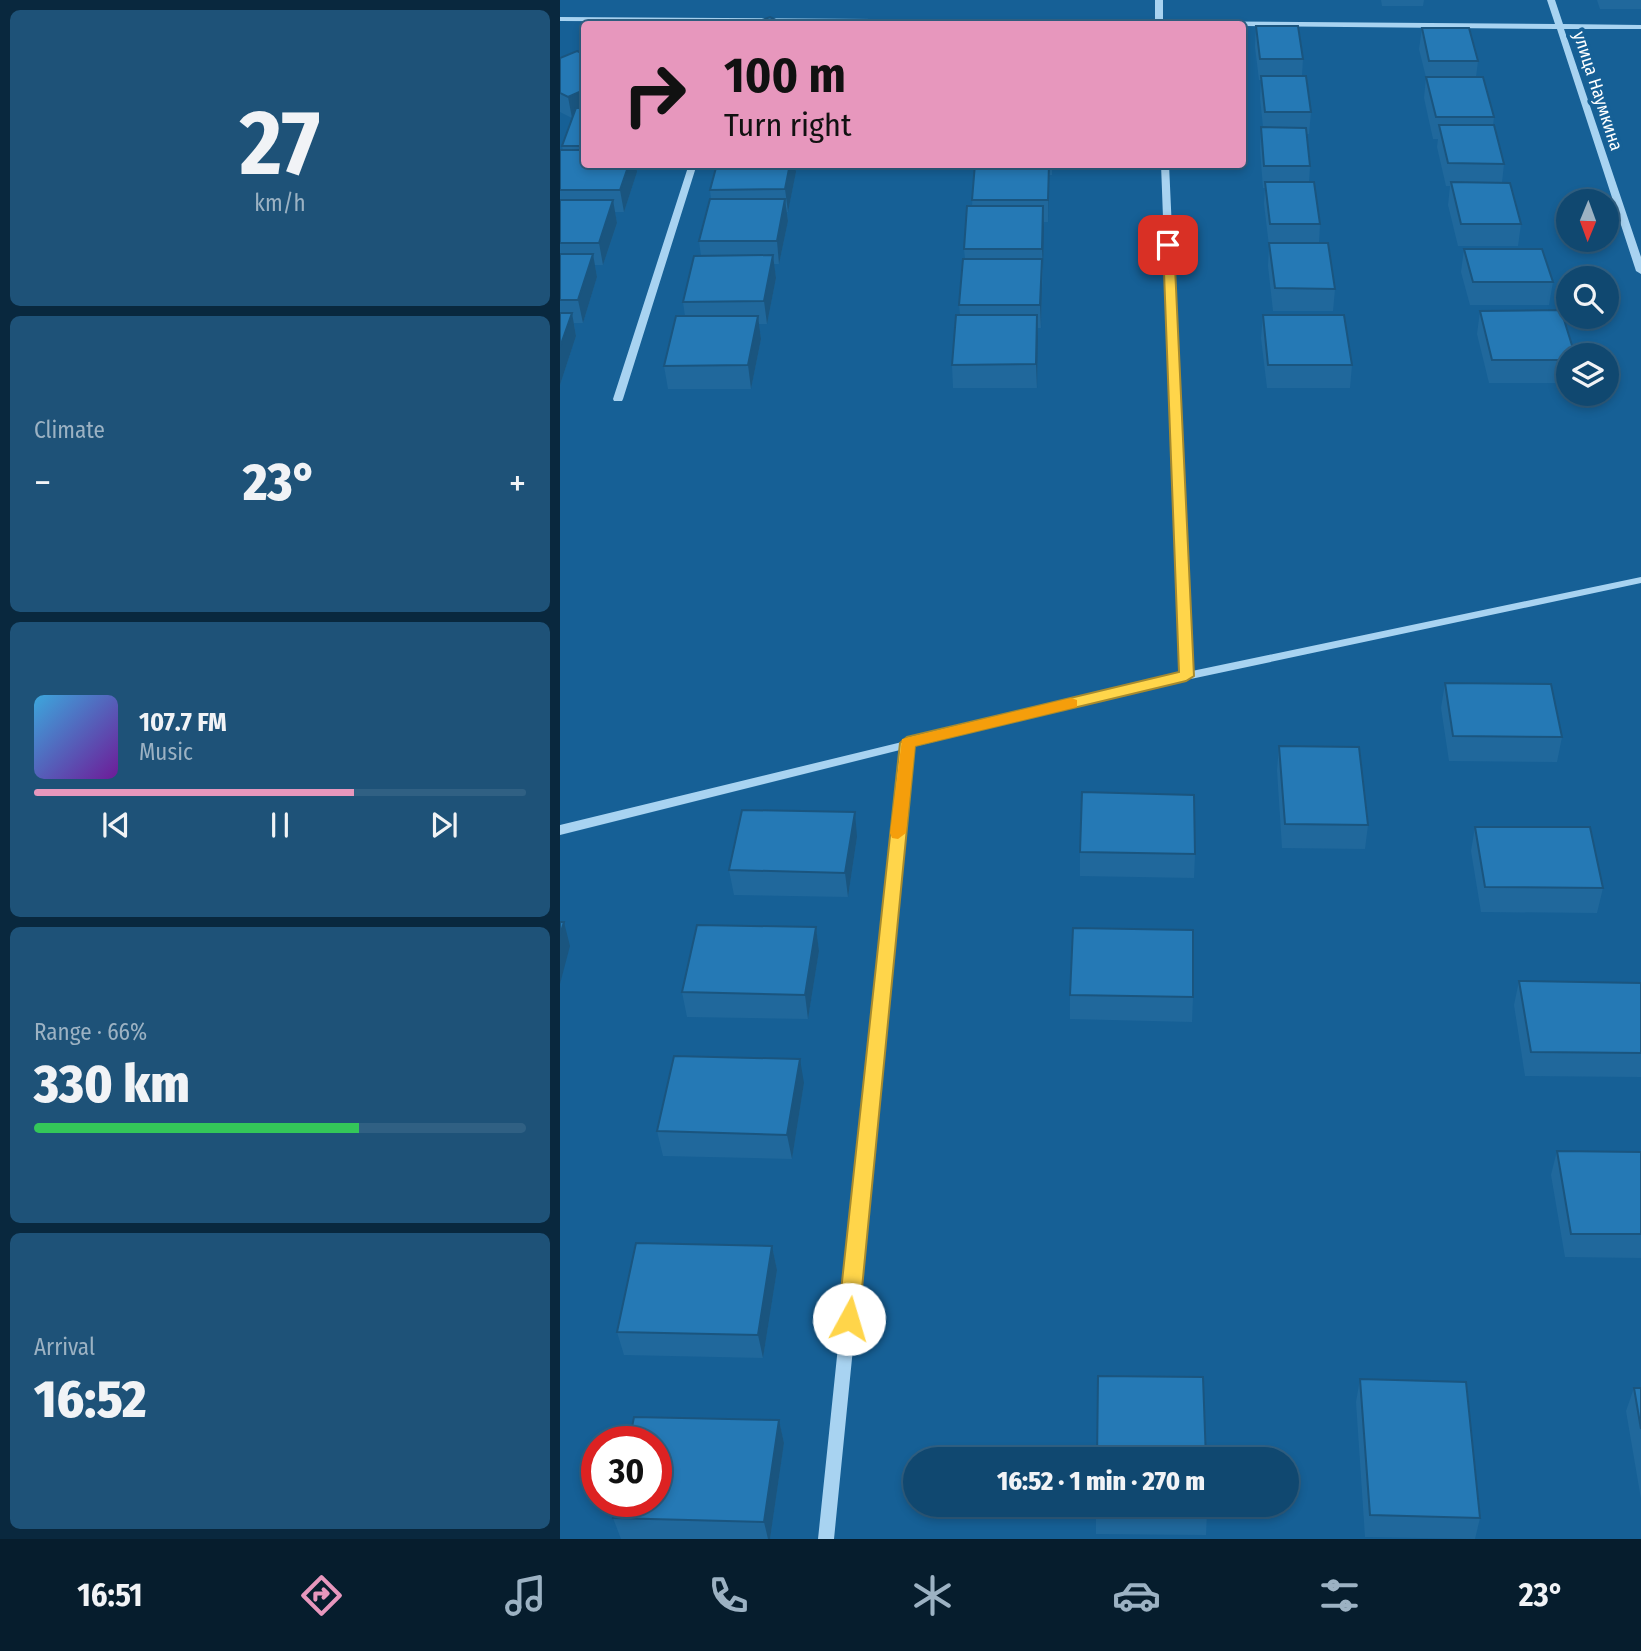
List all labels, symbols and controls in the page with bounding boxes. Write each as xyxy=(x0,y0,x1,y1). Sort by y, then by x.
street label: улица Наумкина xyxy=(1568,29,1628,154)
text: 100 m xyxy=(724,46,846,105)
icon: right xyxy=(609,49,700,140)
text: 27 xyxy=(240,89,320,198)
text: Turn right xyxy=(724,106,851,144)
text: km/h xyxy=(254,189,306,217)
north arrow xyxy=(1556,189,1619,252)
map controls xyxy=(1556,189,1619,406)
pin xyxy=(1138,215,1198,275)
icon: arrive xyxy=(1149,226,1187,264)
button: search xyxy=(1556,266,1619,329)
button: layers xyxy=(1556,343,1619,406)
text: Climate xyxy=(34,416,105,444)
text: 23° xyxy=(243,451,317,514)
text: − xyxy=(34,460,51,506)
text: + xyxy=(509,460,526,506)
text: 107.7 FM xyxy=(139,707,227,738)
text: Music xyxy=(139,738,193,766)
icon: previous xyxy=(97,806,135,844)
icon: pause xyxy=(261,806,299,844)
icon: next xyxy=(425,806,463,844)
text: Range · 66% xyxy=(34,1018,147,1046)
text: 330 km xyxy=(34,1053,190,1116)
position arrow xyxy=(812,1282,886,1356)
text: Arrival xyxy=(34,1333,95,1361)
text: 16:52 xyxy=(34,1368,147,1431)
speed limit sign: 30 xyxy=(581,1426,672,1517)
text: 16:52 · 1 min · 270 m xyxy=(997,1466,1205,1497)
icon: directions xyxy=(297,1571,346,1620)
icon: music xyxy=(501,1571,550,1620)
icon: phone xyxy=(704,1571,753,1620)
icon: climate xyxy=(908,1571,957,1620)
icon: car xyxy=(1112,1571,1161,1620)
icon: filters xyxy=(1315,1571,1364,1620)
text: 16:51 xyxy=(77,1576,143,1614)
text: 23° xyxy=(1519,1576,1564,1614)

